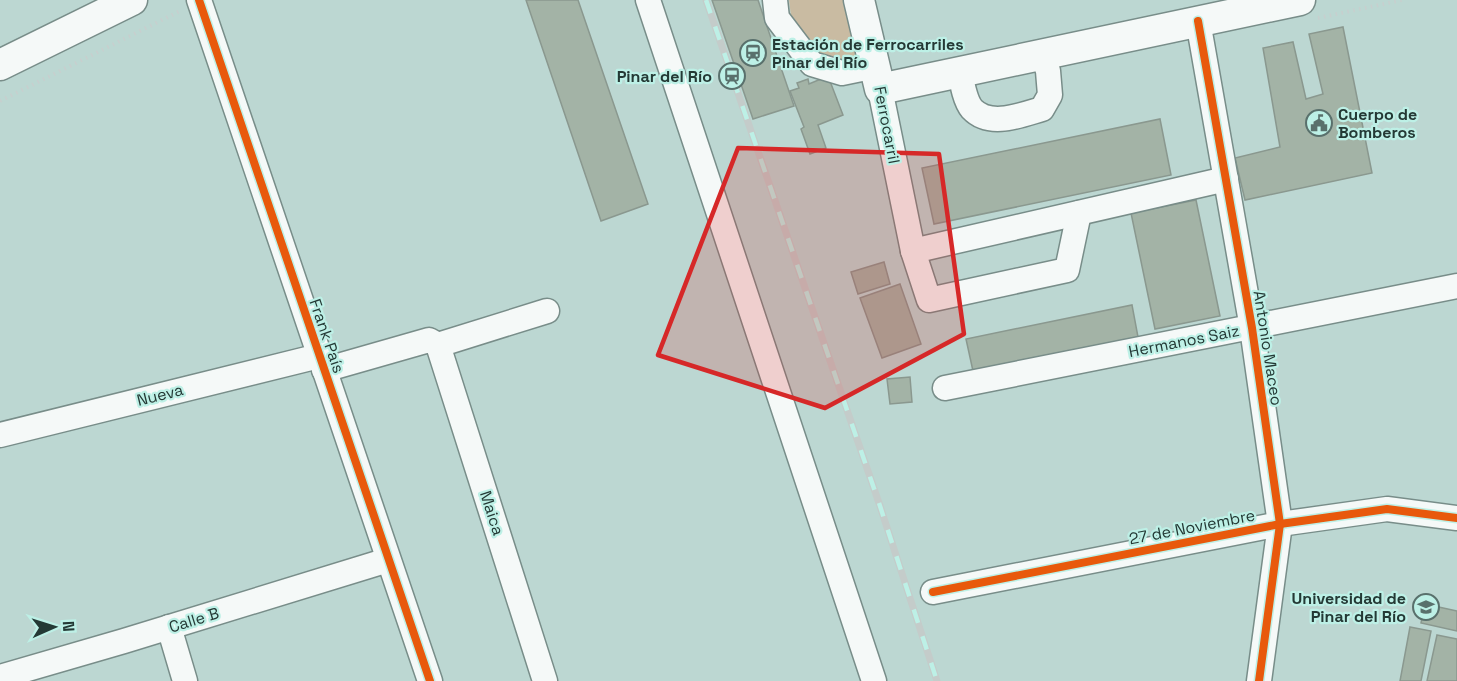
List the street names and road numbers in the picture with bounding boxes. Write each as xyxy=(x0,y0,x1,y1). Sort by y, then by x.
street label: Ferrocarril xyxy=(869,85,905,165)
street label: Antonio Maceo xyxy=(1249,289,1287,407)
street label: Frank País xyxy=(305,296,349,376)
street label: Hermanos Saiz xyxy=(1127,320,1241,362)
street label: Nueva xyxy=(135,379,185,411)
street label: Maica xyxy=(475,488,509,538)
street label: 27 de Noviembre xyxy=(1127,504,1257,550)
street label: Calle B xyxy=(166,602,222,638)

